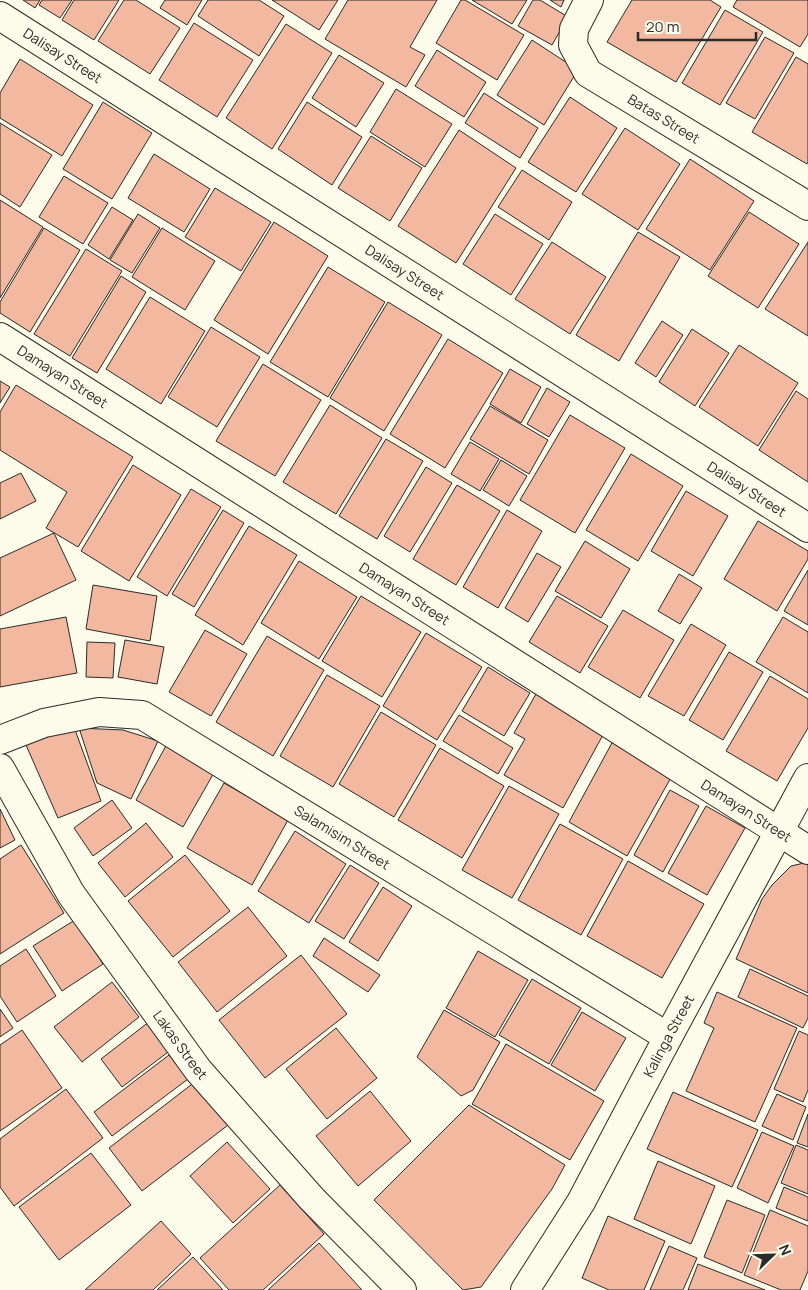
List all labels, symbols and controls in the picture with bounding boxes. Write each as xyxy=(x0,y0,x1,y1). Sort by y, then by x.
scale bar xyxy=(638,10,756,42)
text: 20 m xyxy=(646,16,679,37)
street label: Dalisay Street xyxy=(20,23,106,87)
street label: Batas Street xyxy=(624,89,704,148)
street label: Dalisay Street xyxy=(362,240,448,304)
street label: Damayan Street xyxy=(14,340,112,412)
street label: Dalisay Street xyxy=(704,457,790,521)
street label: Damayan Street xyxy=(356,558,454,629)
street label: Damayan Street xyxy=(698,775,796,846)
street label: Salamisim Street xyxy=(291,800,394,874)
street label: Kalinga Street xyxy=(638,991,698,1080)
street label: Lakas Street xyxy=(149,1006,212,1084)
north arrow xyxy=(748,1230,798,1280)
text: N xyxy=(775,1241,796,1258)

